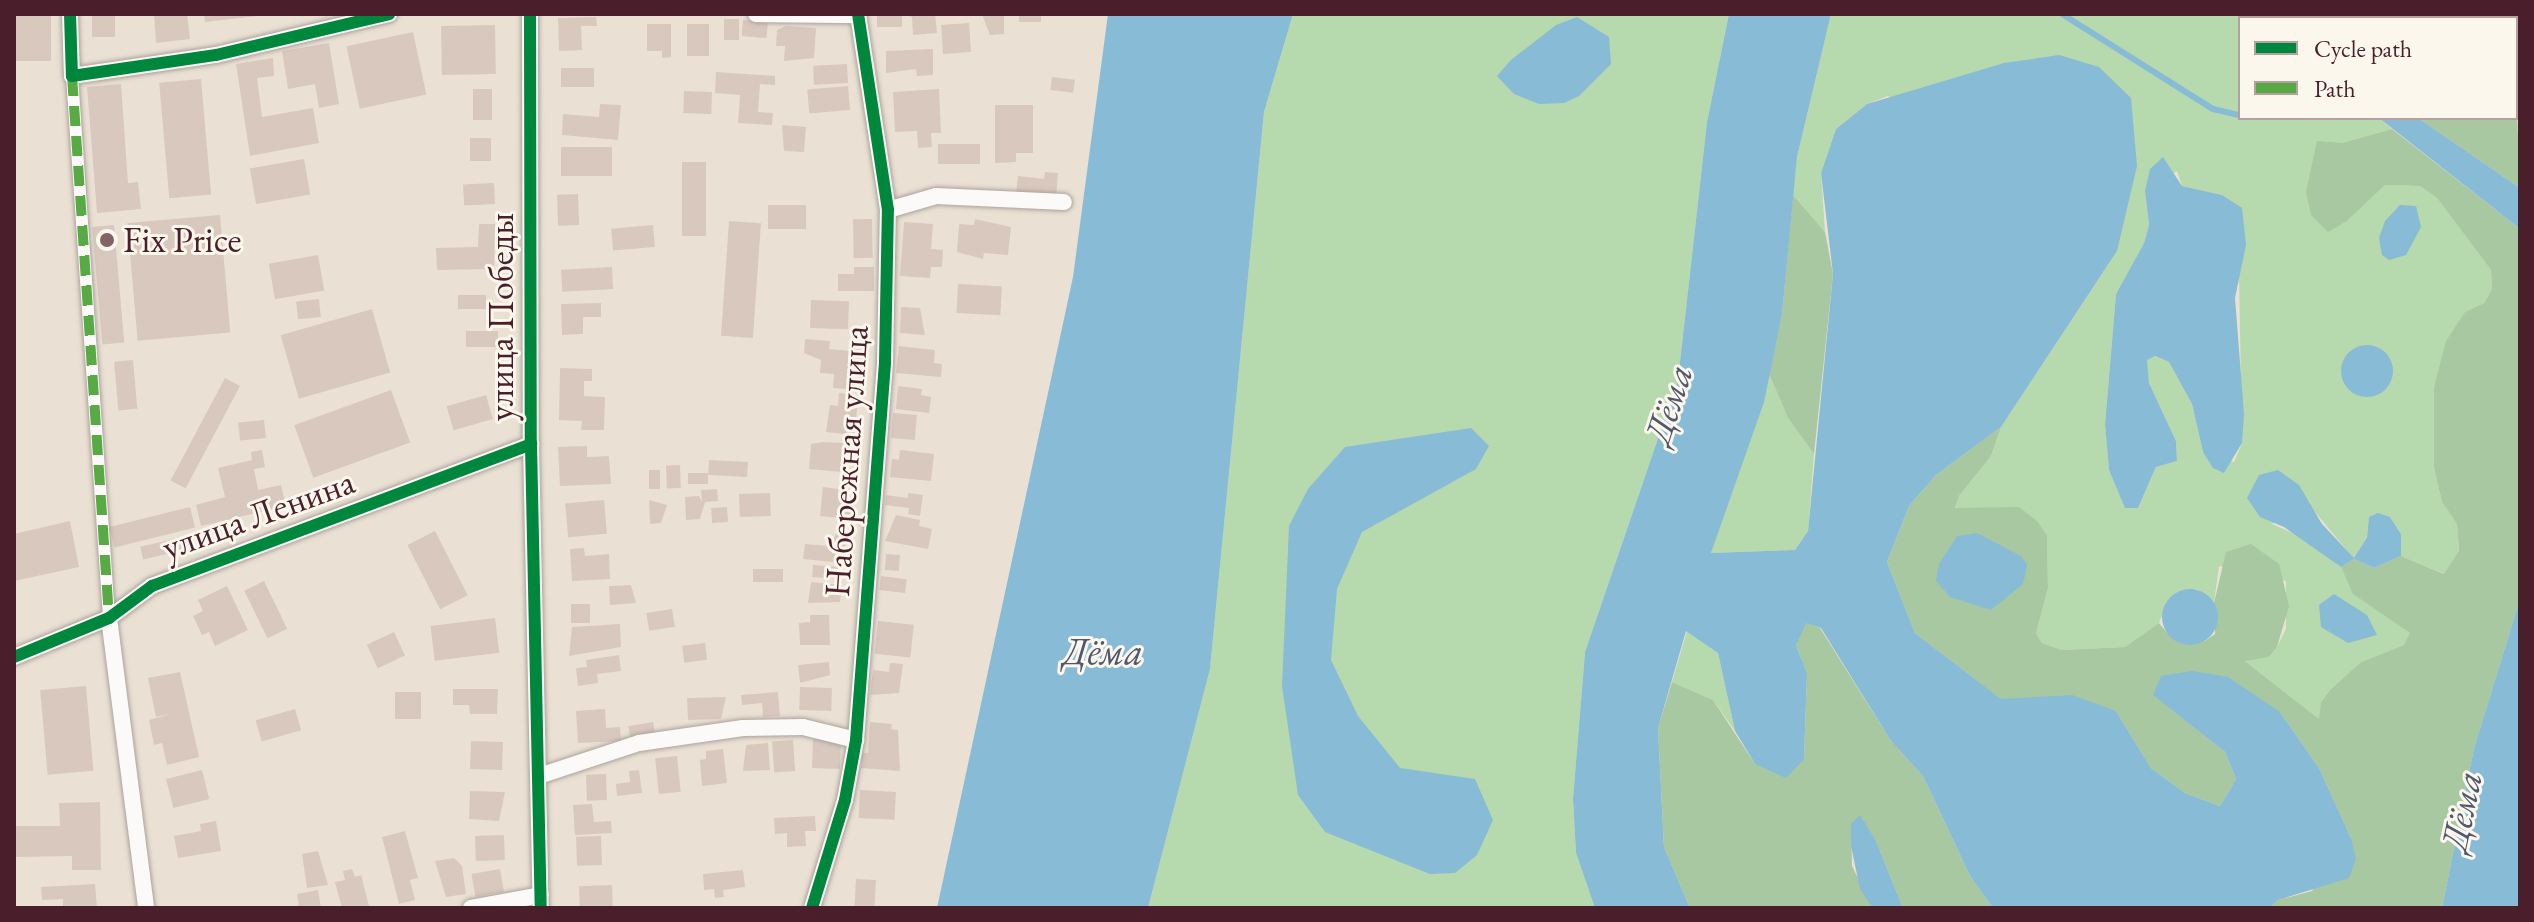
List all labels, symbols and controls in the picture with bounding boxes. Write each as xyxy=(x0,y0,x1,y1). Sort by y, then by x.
legend xyxy=(2238,16,2518,120)
text: Cycle path xyxy=(2314,33,2412,64)
text: Path xyxy=(2314,73,2356,104)
street label: улица Победы xyxy=(479,213,523,421)
place label: Fix Price xyxy=(123,218,242,262)
marker: Fix Price xyxy=(98,231,116,249)
street label: Набережная улица xyxy=(815,324,877,598)
water label: Дёма xyxy=(1634,359,1702,449)
street label: улица Ленина xyxy=(156,459,360,569)
water label: Дёма xyxy=(1063,628,1143,674)
water label: Дёма xyxy=(2430,767,2492,855)

